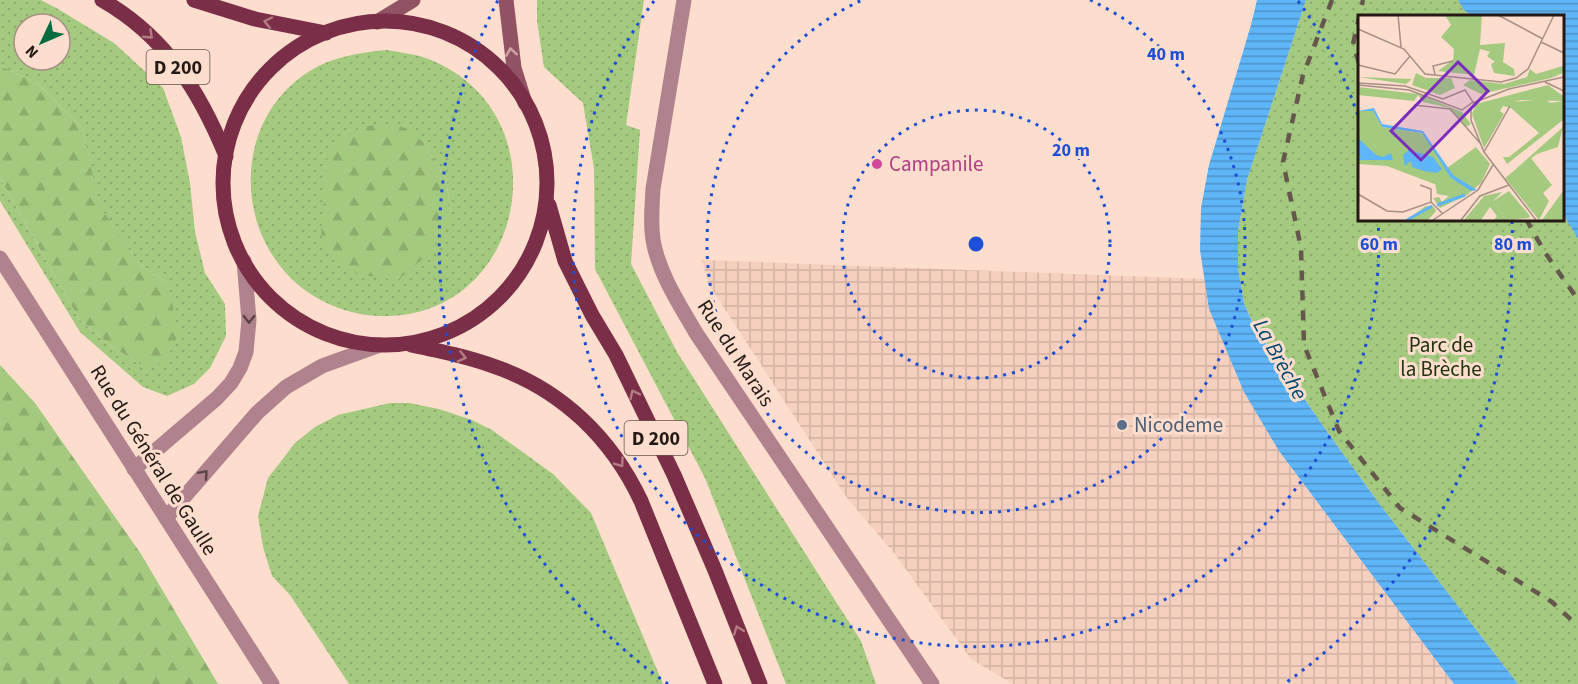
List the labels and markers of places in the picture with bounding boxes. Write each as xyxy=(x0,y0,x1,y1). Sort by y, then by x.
place label: Campanile xyxy=(889,149,983,179)
marker: Campanile xyxy=(870,157,884,171)
centre of rings xyxy=(966,234,986,254)
place label: Nicodeme xyxy=(1134,410,1223,440)
marker: Nicodeme xyxy=(1115,418,1129,432)

